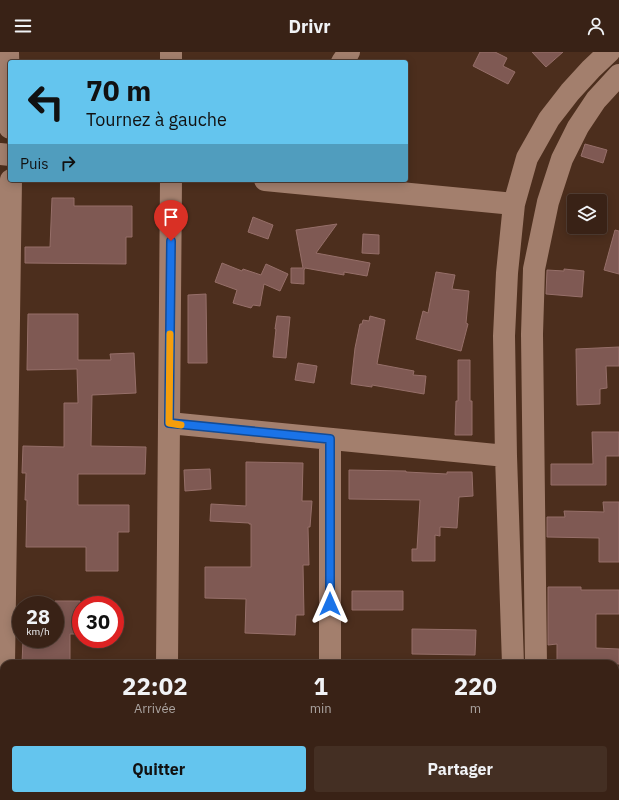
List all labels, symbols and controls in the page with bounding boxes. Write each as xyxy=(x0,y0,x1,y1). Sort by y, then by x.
icon: menu xyxy=(12,15,34,37)
text: Drivr xyxy=(289,15,330,38)
icon: person xyxy=(585,15,607,37)
text: 70 m xyxy=(86,72,151,109)
icon: left xyxy=(20,76,72,128)
text: Tournez à gauche xyxy=(86,108,227,131)
icon: right xyxy=(57,152,79,174)
text: Puis xyxy=(20,154,49,173)
map controls xyxy=(567,194,607,234)
button: layers xyxy=(567,194,607,234)
pin xyxy=(154,200,188,241)
icon: arrive xyxy=(160,206,182,228)
position arrow xyxy=(309,583,351,625)
speed limit sign: 30 xyxy=(72,596,124,648)
text: 28 xyxy=(26,603,50,630)
text: km/h xyxy=(26,625,50,638)
text: 22:02 xyxy=(122,670,188,702)
text: 1 xyxy=(313,670,328,702)
text: 220 xyxy=(454,670,497,702)
text: Arrivée xyxy=(134,700,176,717)
text: min xyxy=(310,700,332,717)
text: m xyxy=(470,700,481,717)
button: Quitter xyxy=(12,746,306,792)
button: Partager xyxy=(314,746,607,792)

